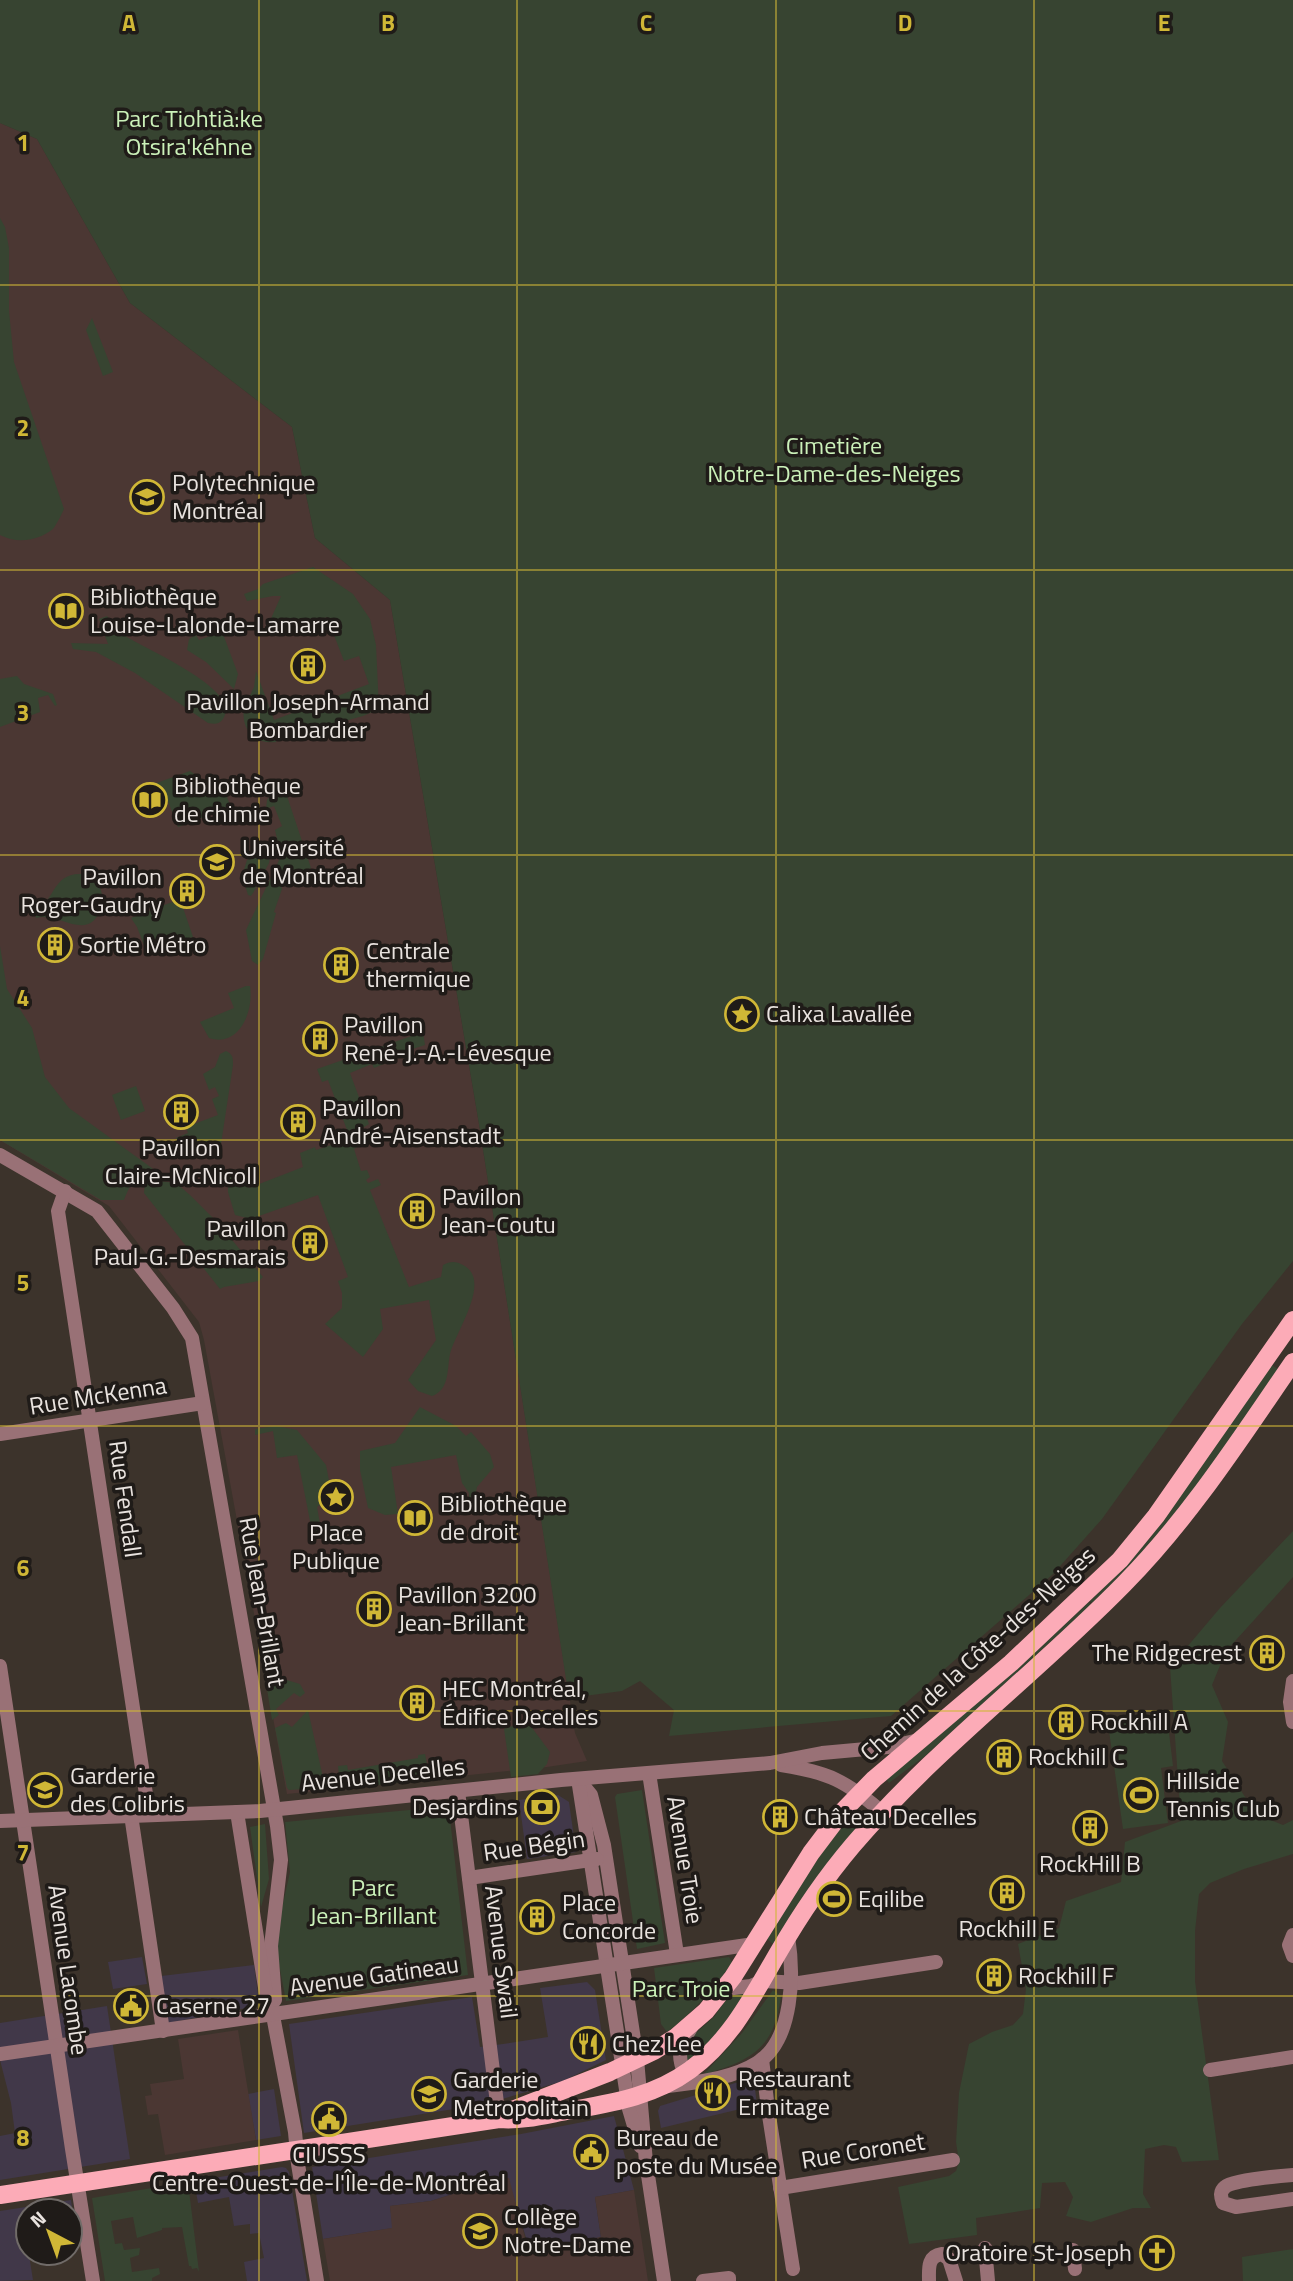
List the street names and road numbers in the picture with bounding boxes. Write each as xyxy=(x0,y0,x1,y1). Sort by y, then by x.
street label: Rue McKenna xyxy=(27,1366,169,1424)
street label: Rue Fendall xyxy=(100,1438,152,1560)
street label: Rue Jean-Brillant xyxy=(230,1514,296,1690)
street label: Chemin de la Côte-des-Neiges xyxy=(851,1537,1103,1769)
street label: Avenue Decelles xyxy=(299,1747,467,1801)
street label: Avenue Troie xyxy=(658,1793,714,1926)
street label: Rue Bégin xyxy=(481,1820,587,1870)
street label: Avenue Lacombe xyxy=(39,1882,99,2057)
street label: Avenue Swail xyxy=(476,1883,528,2021)
street label: Avenue Gatineau xyxy=(287,1945,461,2005)
street label: Rue Coronet xyxy=(799,2122,928,2178)

